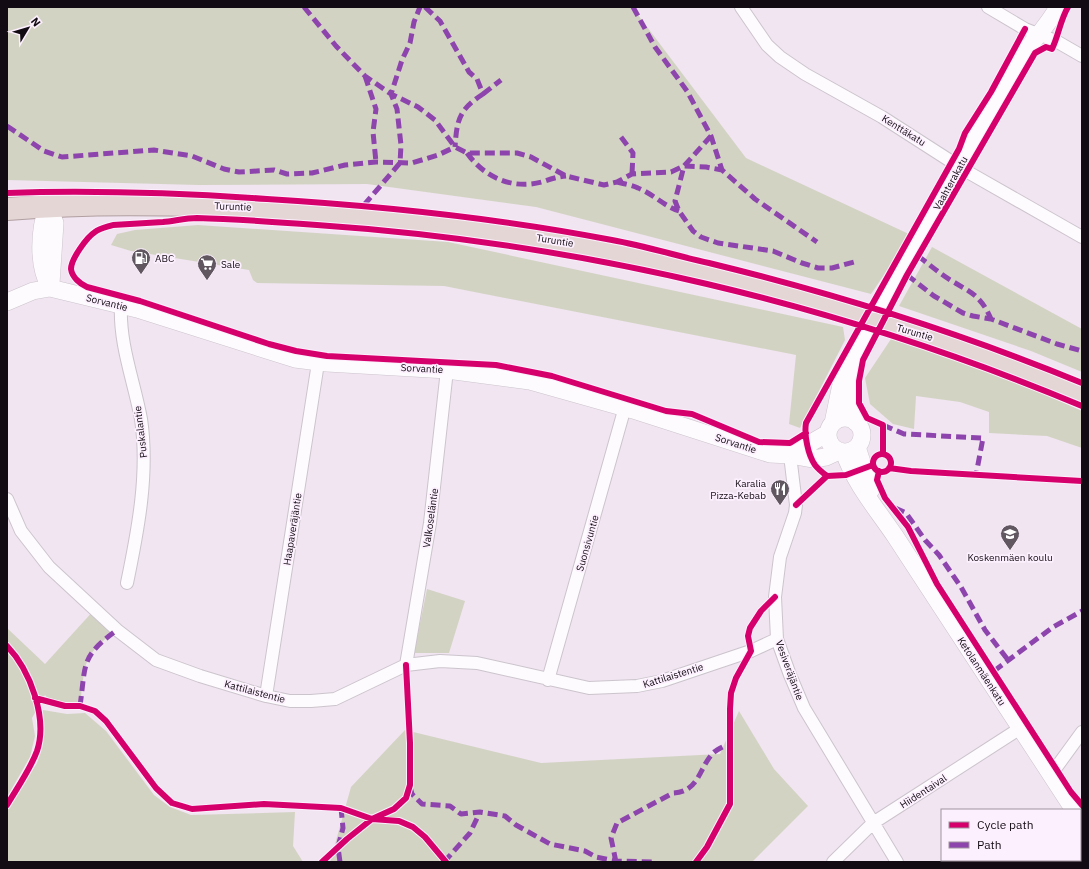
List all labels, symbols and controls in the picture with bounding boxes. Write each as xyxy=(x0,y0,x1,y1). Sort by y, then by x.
north arrow xyxy=(8,8,48,48)
text: N xyxy=(28,14,44,29)
street label: Kenttäkatu xyxy=(879,112,928,149)
street label: Vaahterakatu xyxy=(930,154,971,213)
street label: Turuntie xyxy=(214,199,252,214)
street label: Turuntie xyxy=(535,231,575,250)
fuel station icon: ABC xyxy=(130,247,152,275)
place label: ABC xyxy=(155,252,174,265)
supermarket icon: Sale xyxy=(196,253,218,281)
place label: Sale xyxy=(221,258,241,271)
street label: Sorvantie xyxy=(85,291,130,314)
street label: Turuntie xyxy=(895,321,935,344)
street label: Sorvantie xyxy=(400,361,444,376)
street label: Puskalantie xyxy=(131,405,150,459)
street label: Sorvantie xyxy=(714,431,759,456)
place label: Karalia Pizza-Kebab xyxy=(710,477,767,502)
restaurant icon: Karalia Pizza-Kebab xyxy=(769,478,791,506)
street label: Valkoseläntie xyxy=(420,487,441,549)
street label: Haapaveräjäntie xyxy=(280,491,305,566)
street label: Suonsivuntie xyxy=(573,513,602,573)
school or university icon: Koskenmäen koulu xyxy=(999,523,1021,551)
place label: Koskenmäen koulu xyxy=(967,551,1053,564)
street label: Ketolanmäenkatu xyxy=(955,634,1009,708)
street label: Vesiveräjäntie xyxy=(773,638,807,702)
street label: Kattilaistentie xyxy=(641,660,705,691)
street label: Kattilaistentie xyxy=(223,677,287,706)
street label: Hiidentaival xyxy=(897,771,949,811)
legend xyxy=(941,809,1081,861)
text: Cycle path xyxy=(977,817,1034,832)
text: Path xyxy=(977,837,1002,852)

